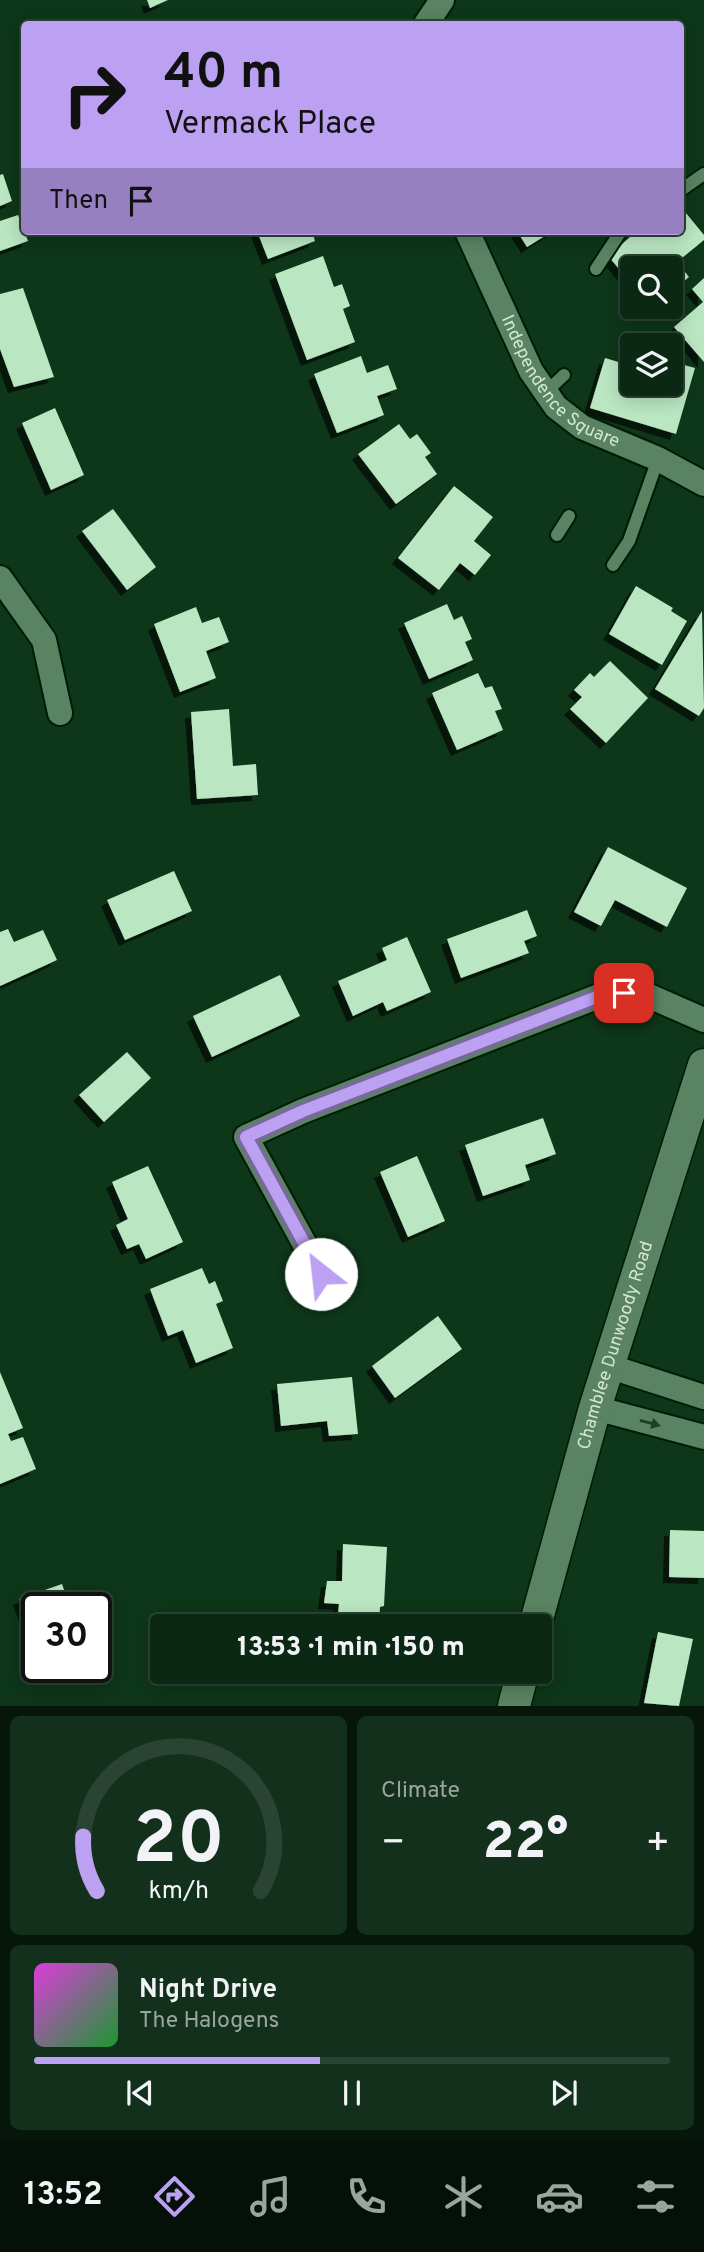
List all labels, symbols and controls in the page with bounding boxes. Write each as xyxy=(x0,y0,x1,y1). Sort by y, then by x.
text: 40 m xyxy=(164,44,283,106)
icon: right xyxy=(49,49,140,140)
text: Vermack Place xyxy=(164,105,376,145)
icon: arrive xyxy=(122,182,160,220)
text: Then xyxy=(49,185,108,218)
map controls xyxy=(620,256,683,396)
button: search xyxy=(620,256,683,319)
street label: Independence Square xyxy=(496,311,623,453)
button: layers xyxy=(620,333,683,396)
pin xyxy=(594,963,654,1023)
icon: arrive xyxy=(605,974,643,1012)
position arrow xyxy=(284,1237,358,1311)
street label: Chamblee Dunwoody Road xyxy=(573,1238,659,1452)
one-way arrow xyxy=(639,1418,660,1428)
speed limit sign: 30 xyxy=(21,1592,112,1683)
text: 13:53 · 1 min · 150 m xyxy=(237,1632,465,1665)
text: Climate xyxy=(381,1777,460,1806)
text: 20 xyxy=(132,1798,225,1890)
text: 22° xyxy=(483,1811,568,1877)
text: − xyxy=(381,1820,406,1869)
text: + xyxy=(645,1820,670,1869)
text: km/h xyxy=(148,1876,209,1908)
text: Night Drive xyxy=(139,1974,277,2007)
text: The Halogens xyxy=(139,2007,279,2036)
icon: previous xyxy=(121,2074,159,2112)
icon: pause xyxy=(333,2074,371,2112)
icon: next xyxy=(545,2074,583,2112)
icon: directions xyxy=(150,2172,199,2221)
icon: music xyxy=(246,2172,295,2221)
icon: phone xyxy=(342,2172,391,2221)
icon: climate xyxy=(439,2172,488,2221)
icon: car xyxy=(535,2172,584,2221)
icon: filters xyxy=(631,2172,680,2221)
text: 13:52 xyxy=(24,2176,103,2216)

